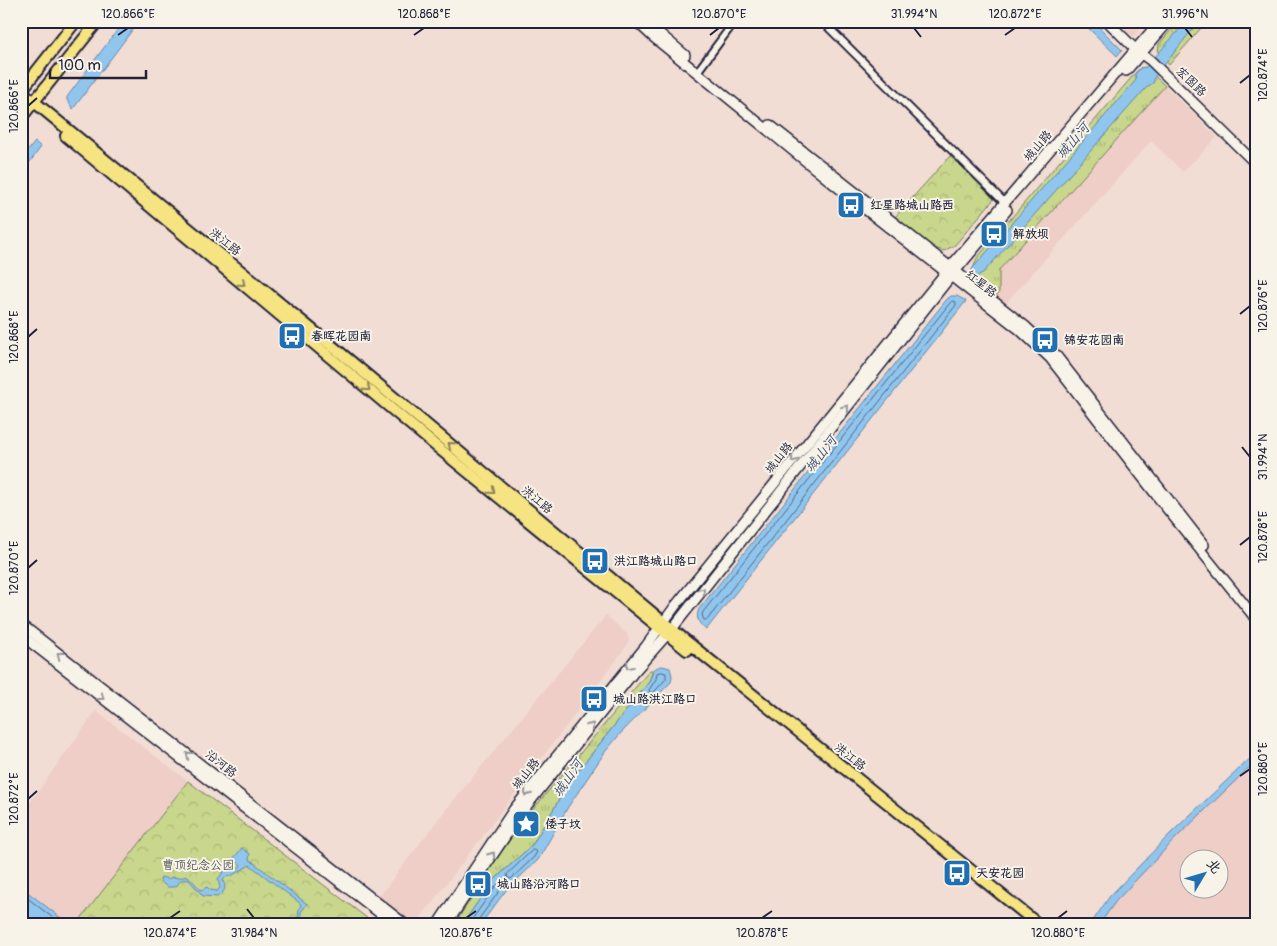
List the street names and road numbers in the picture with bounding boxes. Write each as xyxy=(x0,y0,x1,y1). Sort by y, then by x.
street label: 宏图路 xyxy=(1173,64,1209,100)
street label: 城山路 xyxy=(1021,127,1055,165)
street label: 洪江路 xyxy=(206,225,244,259)
street label: 红星路 xyxy=(962,267,1000,301)
street label: 城山路 xyxy=(762,439,796,477)
street label: 洪江路 xyxy=(518,483,556,517)
street label: 洪江路 xyxy=(831,740,869,774)
street label: 沿河路 xyxy=(202,747,240,781)
street label: 城山路 xyxy=(509,755,543,793)

